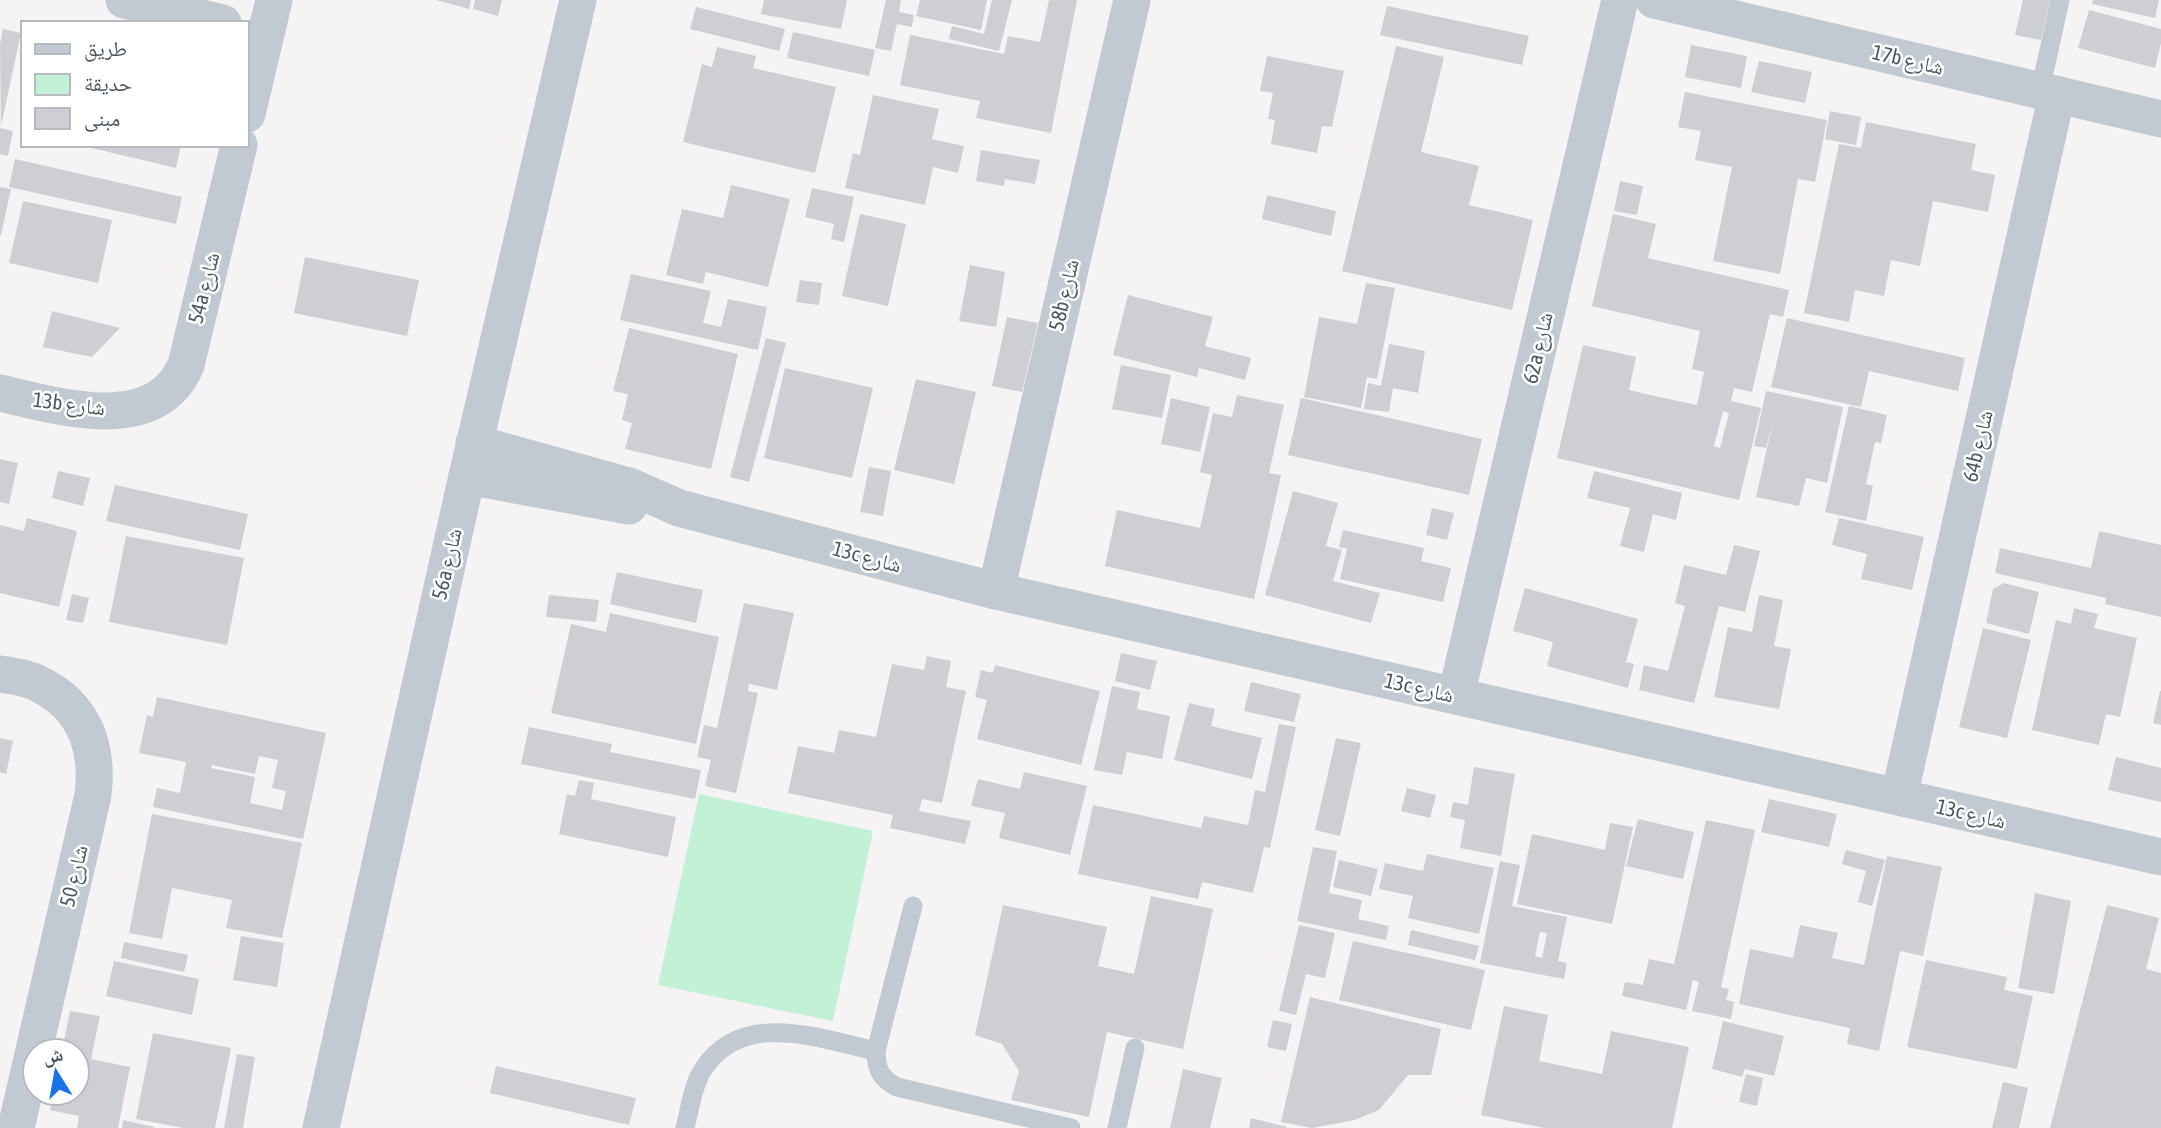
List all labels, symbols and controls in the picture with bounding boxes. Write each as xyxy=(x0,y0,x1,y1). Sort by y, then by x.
legend xyxy=(21,21,248,147)
text: طريق xyxy=(84,36,127,62)
street label: 17b شارع xyxy=(1870,39,1946,81)
text: حديقة xyxy=(84,71,132,95)
text: مبنى xyxy=(84,106,120,132)
street label: 54a شارع xyxy=(183,250,225,326)
street label: 58b شارع xyxy=(1043,257,1085,333)
street label: 62a شارع xyxy=(1517,310,1559,386)
street label: 13b شارع xyxy=(31,387,107,421)
street label: 64b شارع xyxy=(1957,408,1999,484)
street label: 56a شارع xyxy=(426,526,468,602)
street label: 13c شارع xyxy=(830,535,904,579)
street label: 13c شارع xyxy=(1382,667,1456,709)
street label: 13c شارع xyxy=(1934,793,2008,835)
street label: شارع 50 xyxy=(54,843,94,909)
north arrow xyxy=(21,1037,91,1107)
text: ش xyxy=(41,1043,65,1069)

